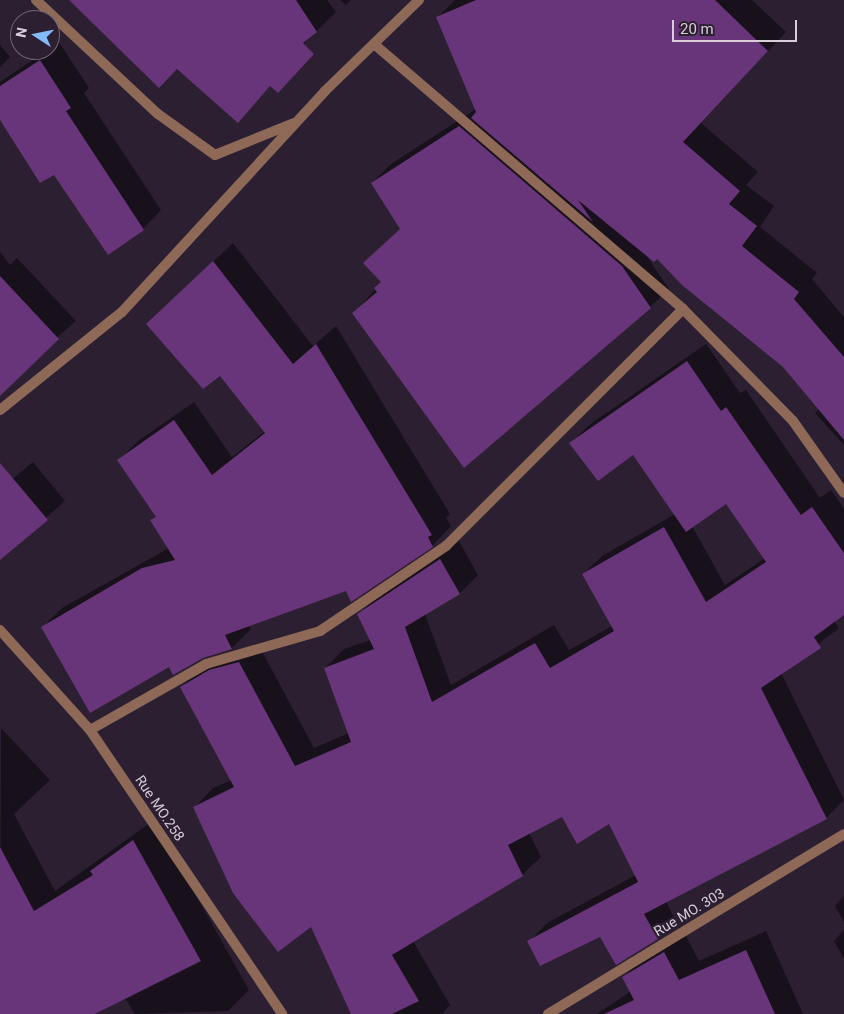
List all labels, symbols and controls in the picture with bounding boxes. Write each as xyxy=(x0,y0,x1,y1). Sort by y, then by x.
north arrow xyxy=(10,10,60,60)
scale bar xyxy=(674,10,799,42)
text: 20 m xyxy=(680,20,714,38)
text: N xyxy=(12,26,30,39)
street label: Rue MO.258 xyxy=(132,772,188,844)
street label: Rue MO. 303 xyxy=(651,884,727,940)

